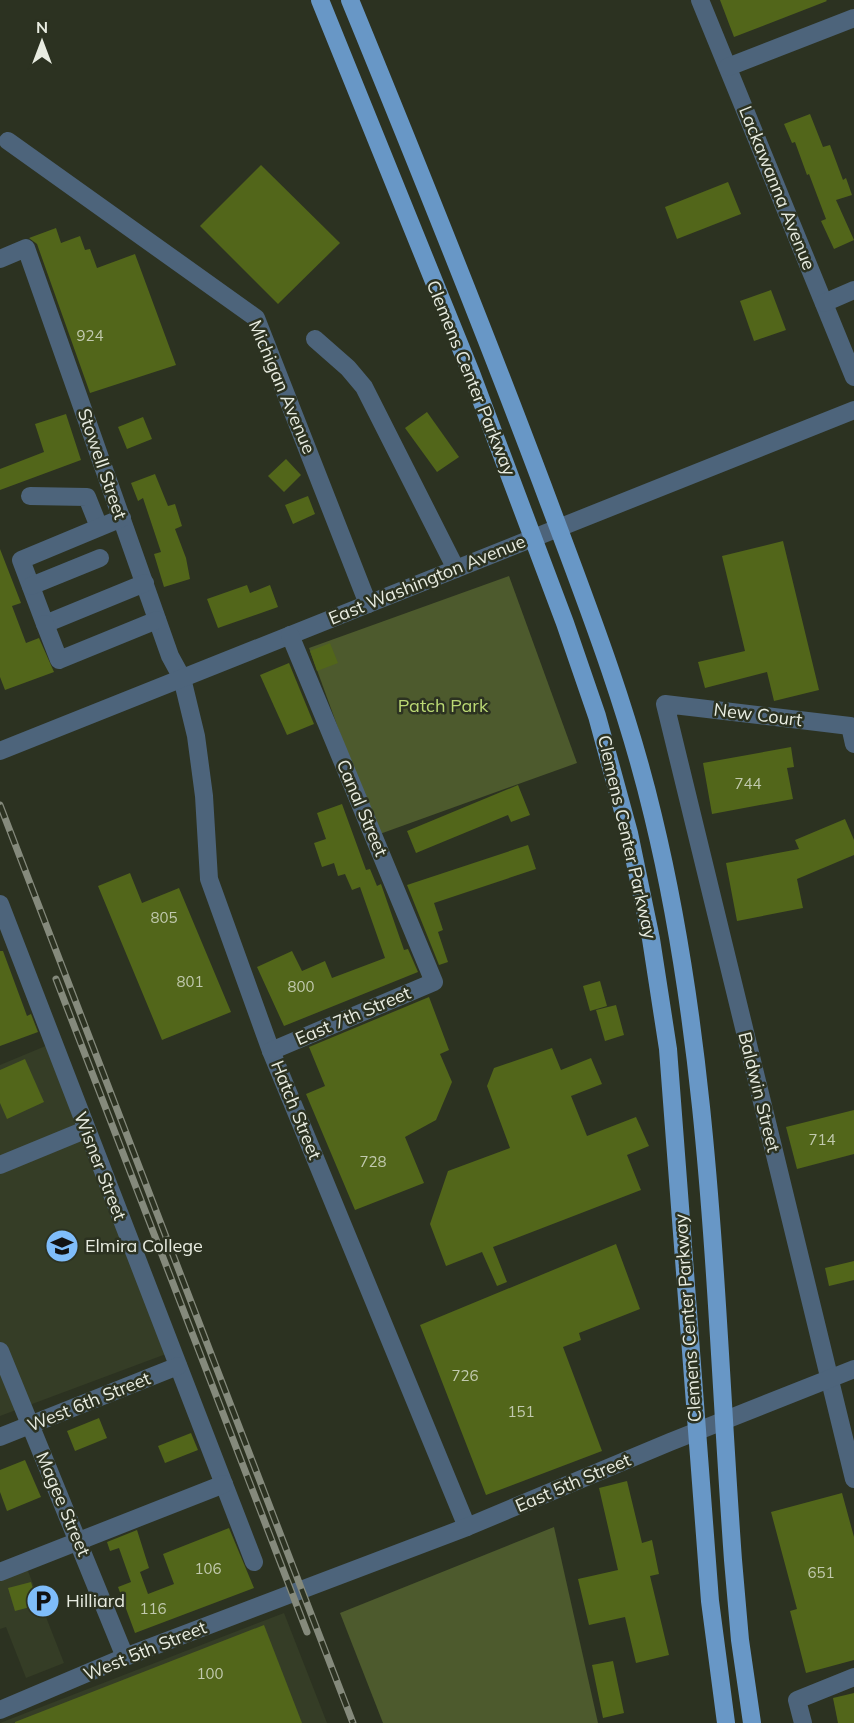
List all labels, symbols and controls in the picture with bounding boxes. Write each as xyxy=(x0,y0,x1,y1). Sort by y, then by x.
north arrow xyxy=(12,12,72,72)
text: N xyxy=(36,17,48,37)
street label: Lackawanna Avenue xyxy=(734,102,821,273)
street label: Clemens Center Parkway xyxy=(422,277,521,479)
street label: Michigan Avenue xyxy=(244,316,321,457)
house number: 924 xyxy=(76,326,104,345)
street label: Stowell Street xyxy=(73,405,132,522)
street label: East Washington Avenue xyxy=(325,529,529,630)
park label: Patch Park xyxy=(398,694,489,717)
street label: New Court xyxy=(712,698,804,731)
street label: Clemens Center Parkway xyxy=(593,733,662,942)
street label: Canal Street xyxy=(332,756,393,860)
house number: 744 xyxy=(734,774,762,793)
house number: 805 xyxy=(150,908,178,927)
house number: 801 xyxy=(176,972,204,991)
house number: 800 xyxy=(287,977,315,996)
street label: East 7th Street xyxy=(292,981,414,1050)
street label: Baldwin Street xyxy=(733,1029,786,1154)
street label: Hatch Street xyxy=(266,1057,327,1163)
street label: Wisner Street xyxy=(69,1108,132,1223)
house number: 714 xyxy=(808,1130,836,1149)
house number: 728 xyxy=(359,1152,387,1171)
street label: Clemens Center Parkway xyxy=(669,1213,706,1423)
school or university icon: Elmira College xyxy=(44,1228,80,1264)
place label: Elmira College xyxy=(85,1234,203,1257)
street label: West 6th Street xyxy=(24,1366,154,1437)
house number: 726 xyxy=(451,1366,479,1385)
house number: 151 xyxy=(507,1402,535,1421)
street label: Magee Street xyxy=(31,1448,96,1559)
street label: East 5th Street xyxy=(512,1448,634,1517)
house number: 106 xyxy=(194,1559,222,1578)
house number: 651 xyxy=(807,1563,835,1582)
parking icon: Hilliard xyxy=(25,1583,61,1619)
place label: Hilliard xyxy=(66,1589,125,1612)
house number: 116 xyxy=(139,1599,167,1618)
street label: West 5th Street xyxy=(80,1615,210,1686)
house number: 100 xyxy=(196,1664,224,1683)

